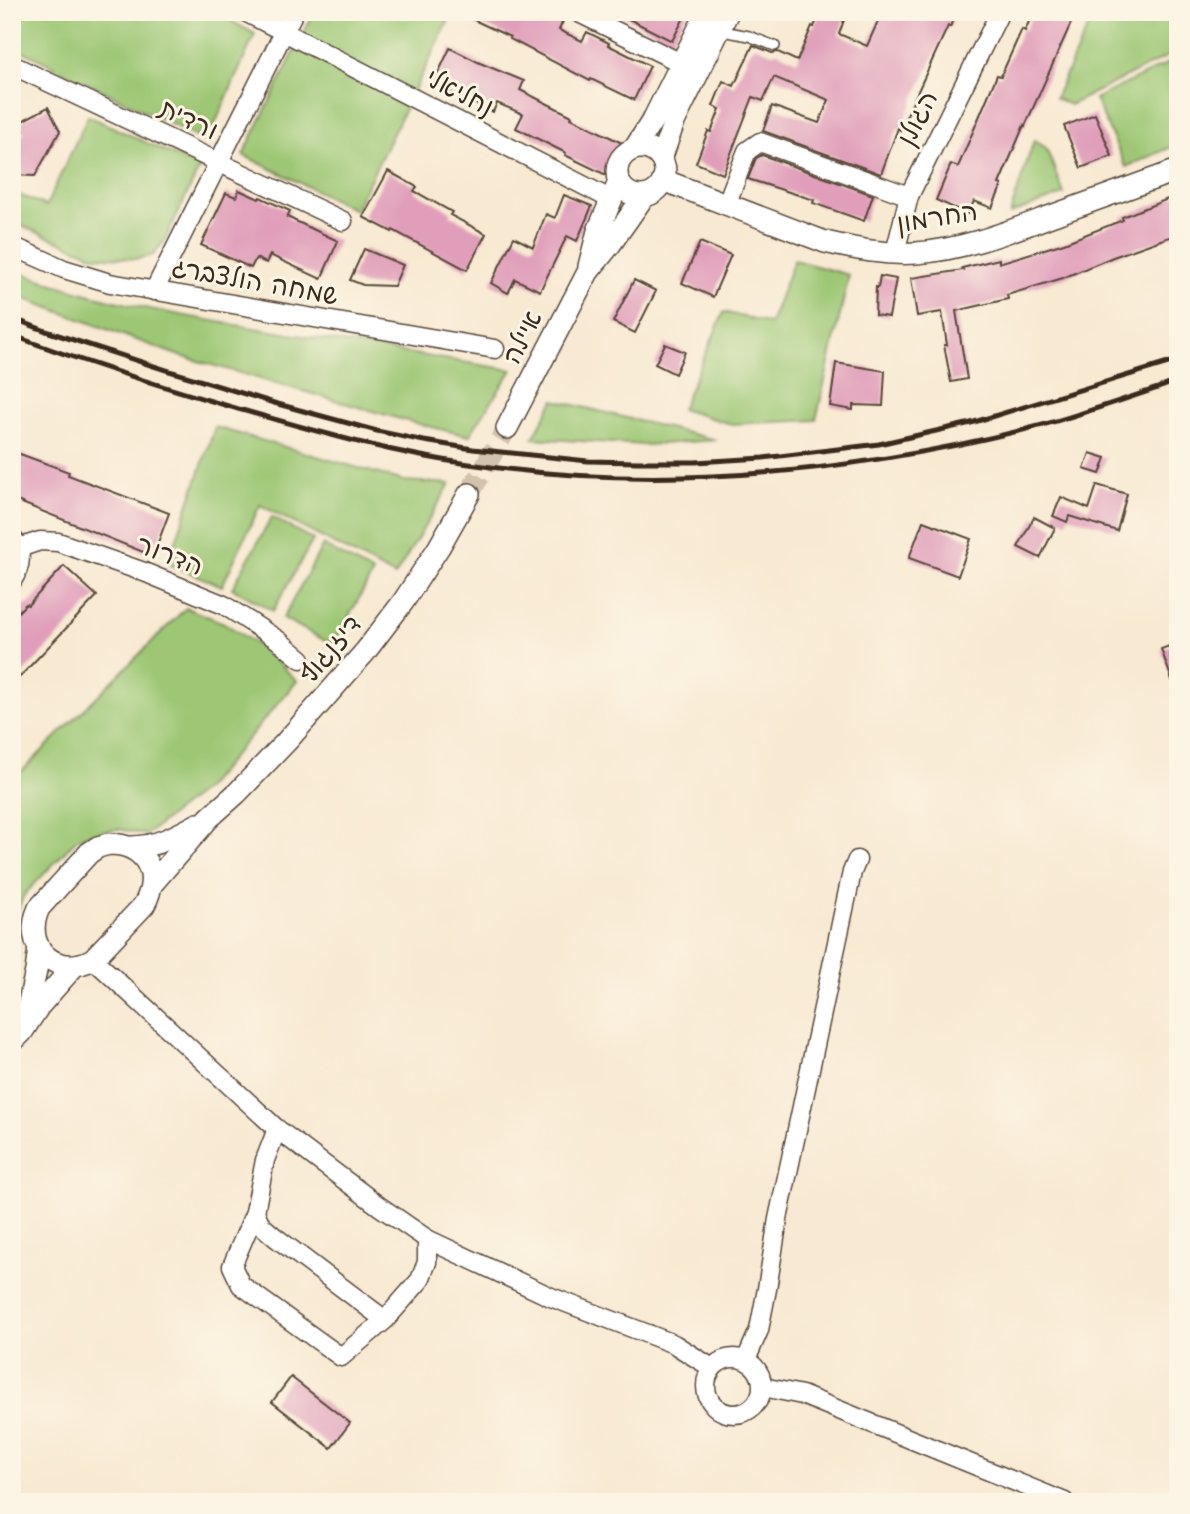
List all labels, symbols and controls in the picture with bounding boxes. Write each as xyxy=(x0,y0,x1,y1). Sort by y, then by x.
street label: נחליאלי xyxy=(421,63,499,123)
street label: הגולן xyxy=(891,86,944,151)
street label: ורדית xyxy=(153,93,223,146)
street label: החרמון xyxy=(895,197,980,239)
street label: שמחה הולצברג xyxy=(169,253,340,311)
street label: איילה xyxy=(497,306,549,369)
street label: הדרור xyxy=(132,530,207,582)
street label: דיזנגוף xyxy=(294,610,368,690)

